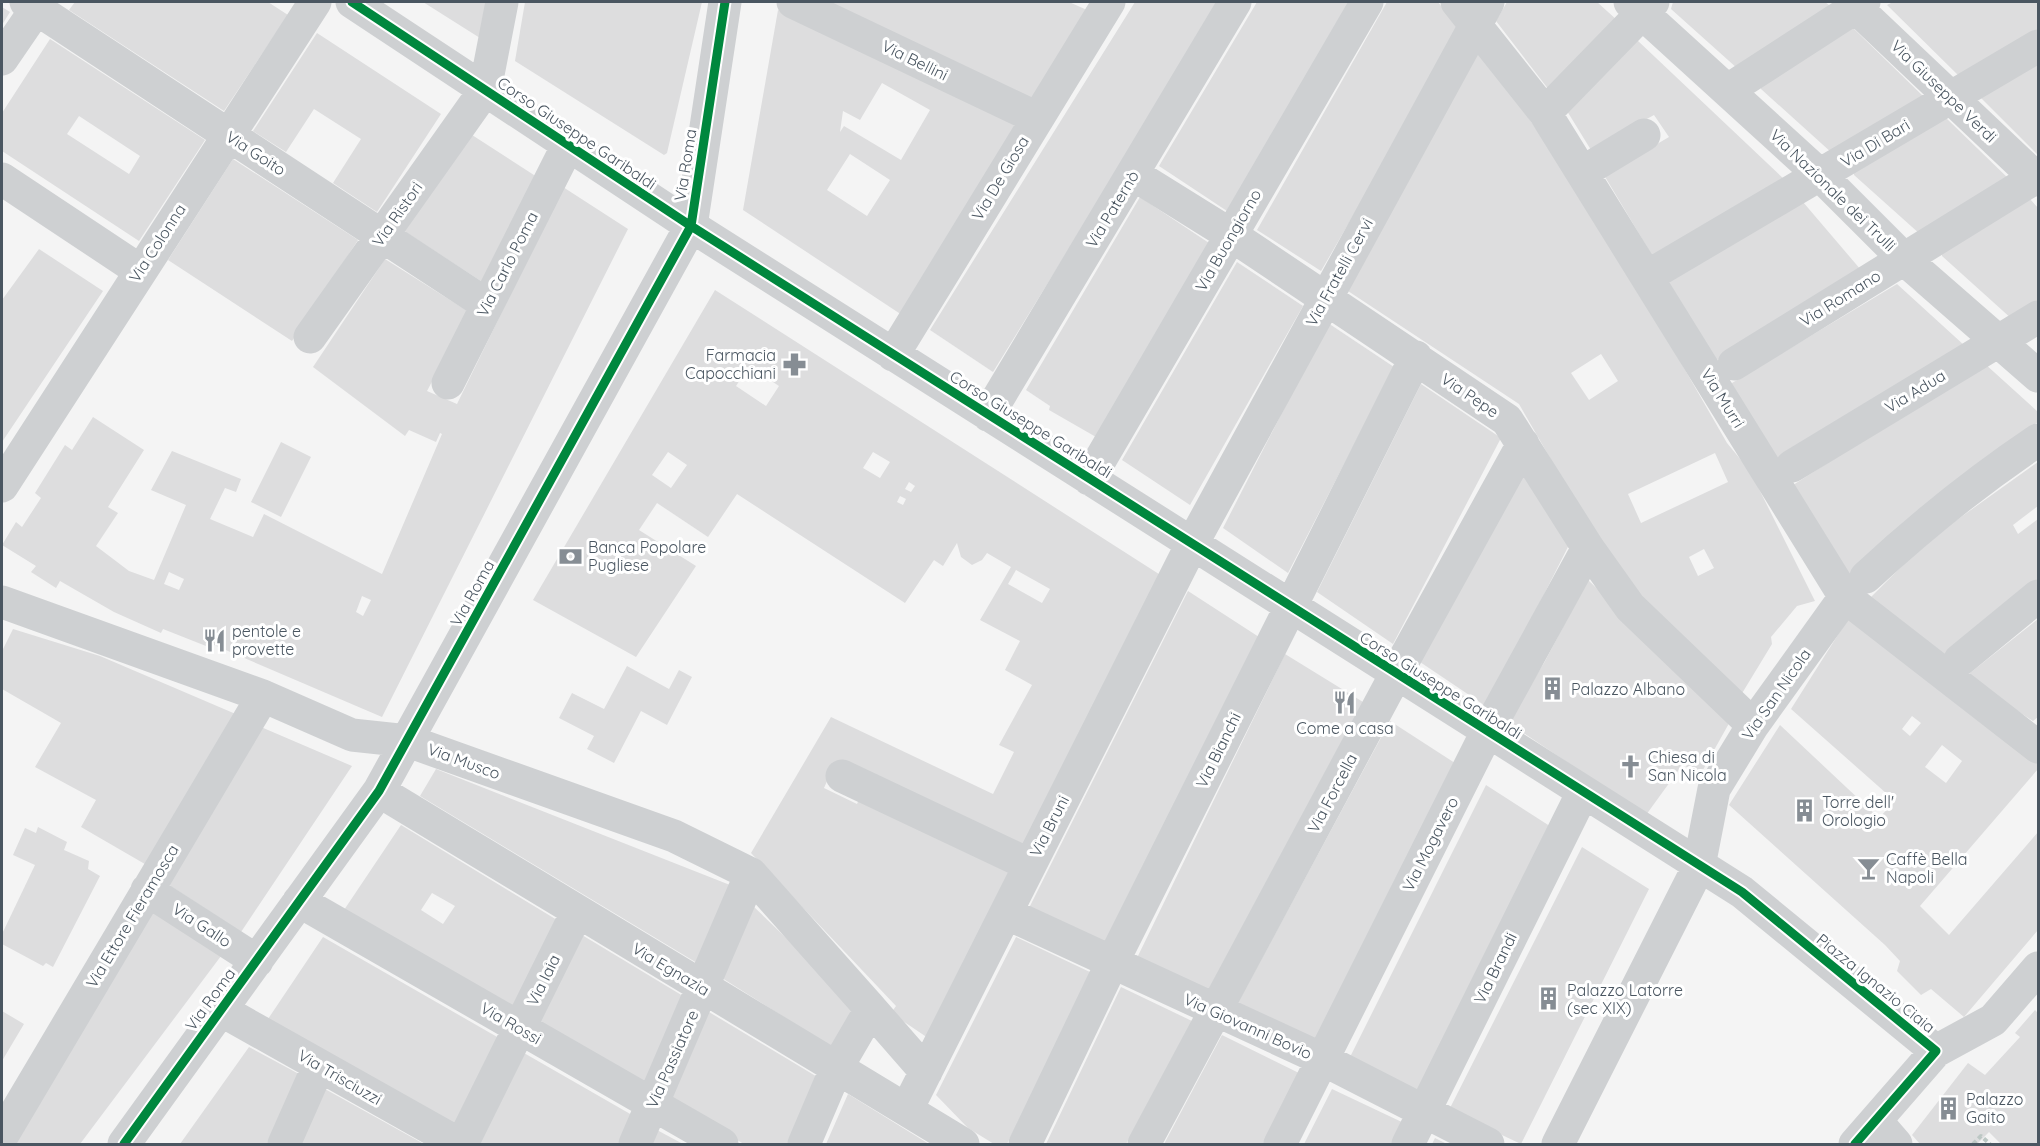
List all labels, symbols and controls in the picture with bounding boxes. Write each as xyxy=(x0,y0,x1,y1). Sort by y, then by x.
street label: Via Bellini xyxy=(879,35,951,85)
street label: Via Giuseppe Verdi xyxy=(1887,35,2001,147)
street label: Corso Giuseppe Garibaldi xyxy=(494,72,660,194)
street label: Via Di Bari xyxy=(1837,115,1913,171)
street label: Via Nazionale dei Trulli xyxy=(1766,125,1900,255)
street label: Via Goito xyxy=(222,126,290,180)
street label: Via Roma xyxy=(669,128,701,202)
street label: Via De Giosa xyxy=(967,132,1033,224)
street label: Via Paternò xyxy=(1081,167,1143,251)
street label: Via Ristori xyxy=(367,178,427,250)
street label: Via Buongiorno xyxy=(1191,185,1265,295)
street label: Via Colonna xyxy=(124,200,190,286)
street label: Via Carlo Poma xyxy=(472,208,542,320)
street label: Via Fratelli Cervi xyxy=(1301,214,1377,330)
street label: Via Romano xyxy=(1796,265,1884,331)
place label: Farmacia Capocchiani xyxy=(685,345,776,383)
pharmacy icon: Farmacia Capocchiani xyxy=(781,351,807,377)
street label: Via Murri xyxy=(1697,365,1749,431)
street label: Via Adua xyxy=(1881,365,1949,417)
street label: Corso Giuseppe Garibaldi xyxy=(946,366,1116,482)
street label: Via Pepe xyxy=(1437,368,1503,422)
place label: Banca Popolare Pugliese xyxy=(588,537,706,575)
bank icon: Banca Popolare Pugliese xyxy=(557,543,583,569)
street label: Via Roma xyxy=(446,556,498,630)
place label: pentole e provette xyxy=(232,621,301,659)
restaurant icon: pentole e provette xyxy=(201,627,227,653)
street label: Corso Giuseppe Garibaldi xyxy=(1356,627,1526,743)
street label: Via San Nicola xyxy=(1737,645,1815,743)
building icon: Palazzo Albano xyxy=(1540,676,1566,702)
place label: Palazzo Albano xyxy=(1571,679,1685,699)
restaurant icon: Come a casa xyxy=(1332,690,1358,716)
street label: Via Bianchi xyxy=(1191,709,1245,791)
place label: Come a casa xyxy=(1296,718,1394,738)
street label: Via Musco xyxy=(425,739,503,783)
place label: Chiesa di San Nicola xyxy=(1648,747,1727,785)
street label: Via Forcella xyxy=(1303,750,1361,836)
church icon: Chiesa di San Nicola xyxy=(1617,753,1643,779)
street label: Via Bruni xyxy=(1025,792,1073,860)
place label: Torre dell' Orologio xyxy=(1822,792,1894,830)
street label: Via Mogavero xyxy=(1398,793,1462,895)
building icon: Torre dell' Orologio xyxy=(1791,798,1817,824)
street label: Via Ettore Fieramosca xyxy=(81,841,183,991)
place label: Caffè Bella Napoli xyxy=(1886,849,1968,887)
bar icon: Caffè Bella Napoli xyxy=(1855,855,1881,881)
street label: Via Gallo xyxy=(169,899,235,951)
street label: Via Brandi xyxy=(1469,929,1521,1007)
street label: Piazza Ignazio Ciaia xyxy=(1813,929,1939,1037)
street label: Via Egnazia xyxy=(629,938,713,1000)
street label: Via Iaia xyxy=(522,951,564,1009)
street label: Via Roma xyxy=(181,964,239,1034)
place label: Palazzo Latorre (sec XIX) xyxy=(1567,980,1683,1018)
building icon: Palazzo Latorre (sec XIX) xyxy=(1536,986,1562,1012)
street label: Via Giovanni Bovio xyxy=(1181,989,1315,1063)
street label: Via Rossi xyxy=(477,998,545,1048)
street label: Via Passiatore xyxy=(641,1007,703,1111)
street label: Via Trisciuzzi xyxy=(295,1045,385,1109)
place label: Palazzo Gaito xyxy=(1966,1089,2023,1127)
building icon: Palazzo Gaito xyxy=(1935,1095,1961,1121)

